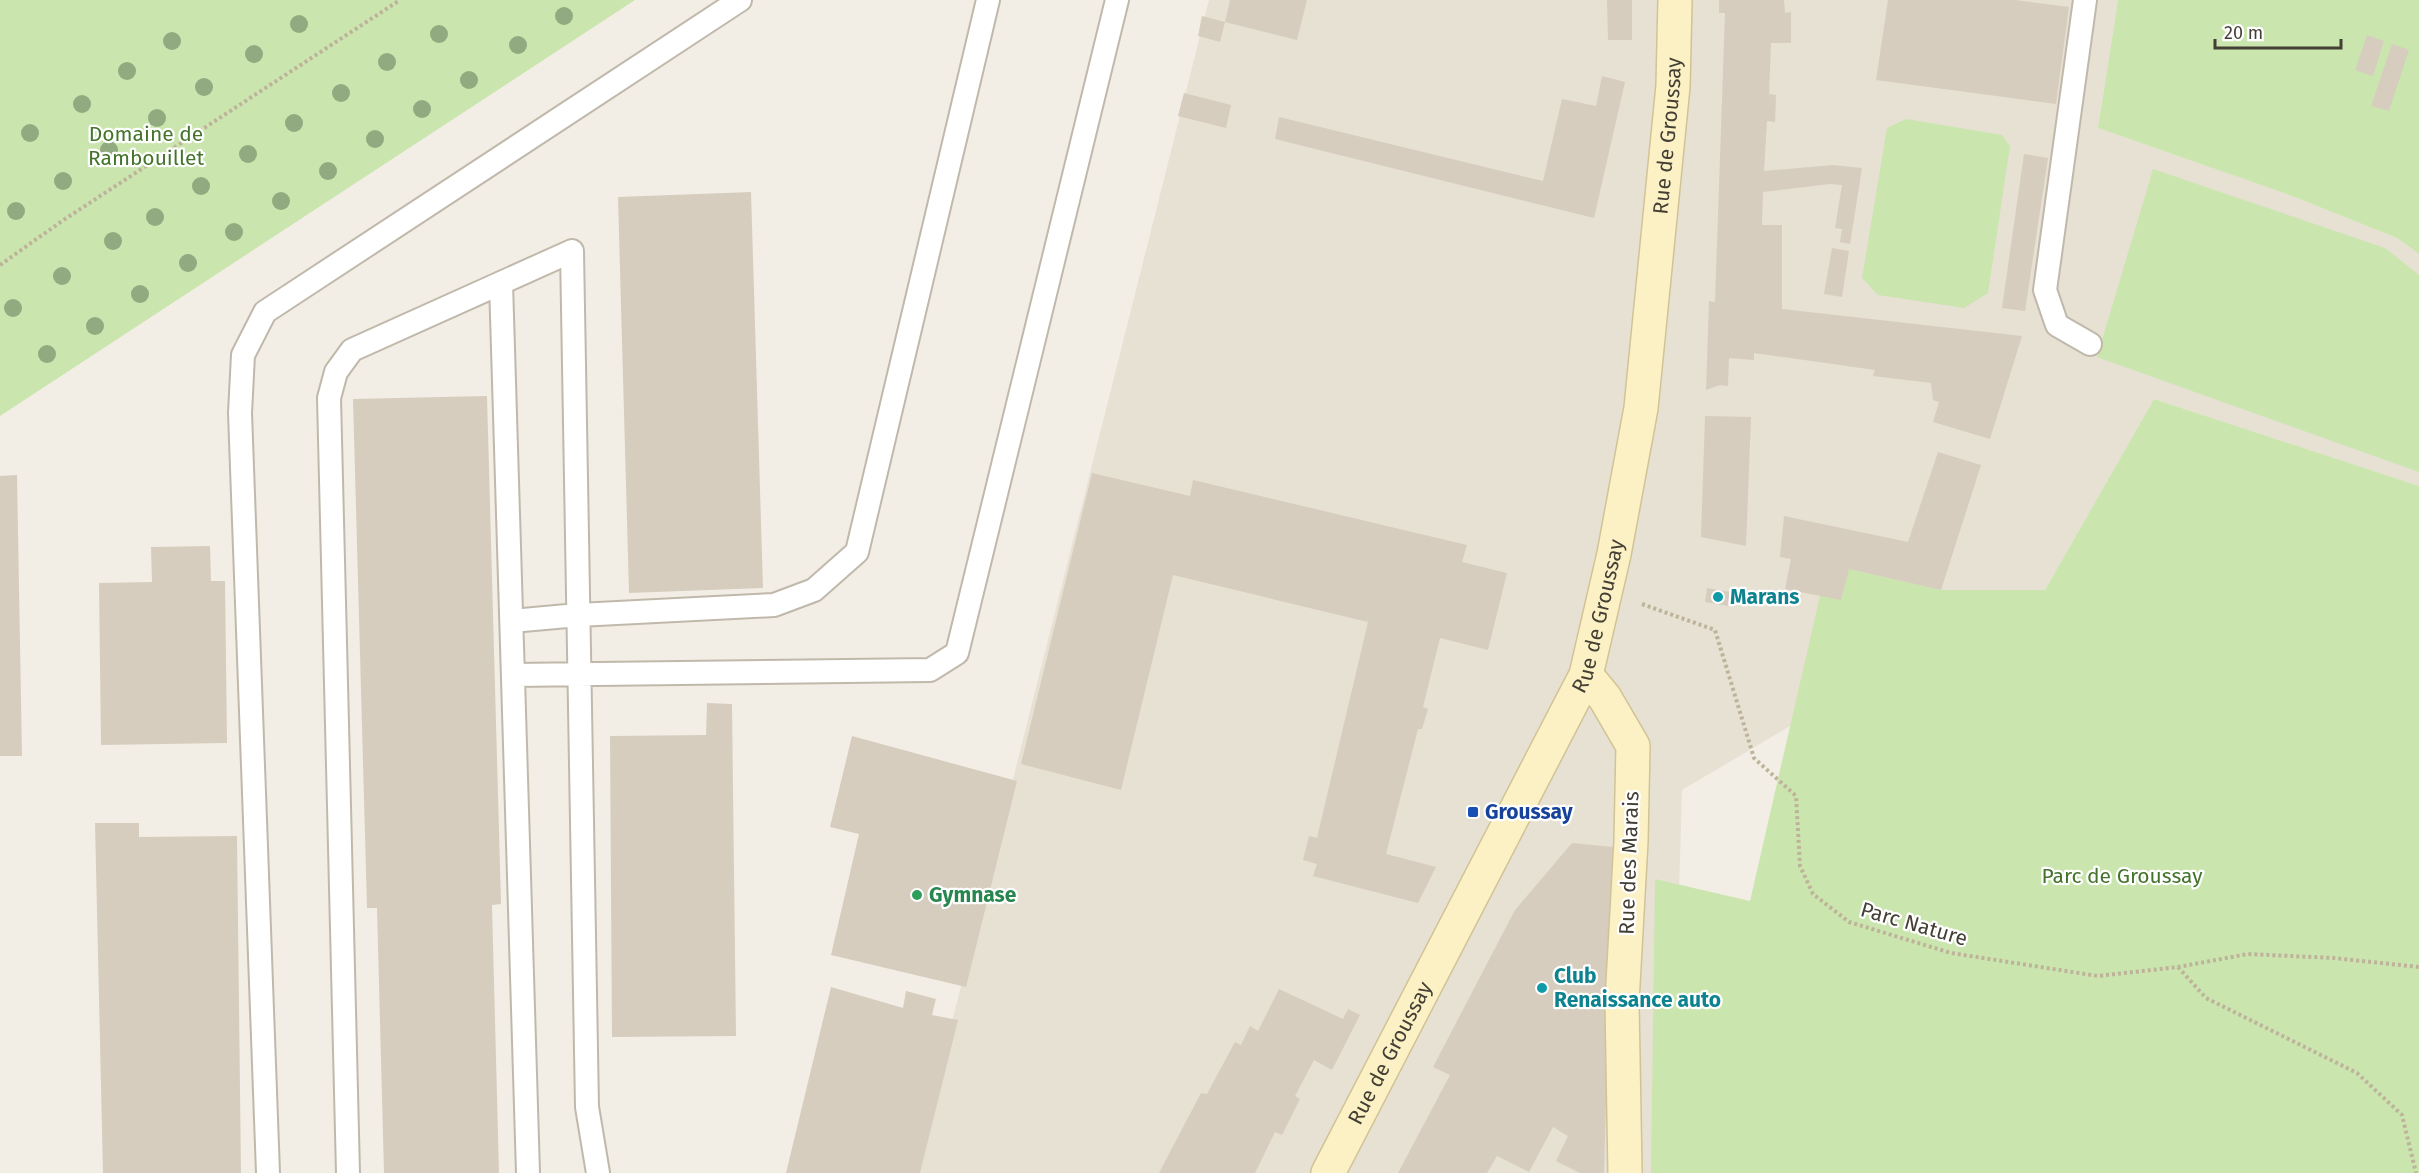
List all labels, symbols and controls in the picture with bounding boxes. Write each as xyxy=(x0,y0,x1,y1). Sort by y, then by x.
scale bar xyxy=(2215,12,2341,50)
text: 20 m xyxy=(2224,22,2263,44)
street label: Rue de Groussay xyxy=(1647,56,1687,216)
park label: Domaine de Rambouillet xyxy=(88,121,204,171)
street label: Rue de Groussay xyxy=(1566,537,1630,698)
place label: Marans xyxy=(1730,584,1799,610)
marker: Marans xyxy=(1711,590,1725,604)
street label: Rue des Marais xyxy=(1614,791,1645,935)
place label: Groussay xyxy=(1485,799,1573,825)
marker: Groussay xyxy=(1466,805,1480,819)
park label: Parc de Groussay xyxy=(2042,863,2203,889)
place label: Gymnase xyxy=(929,882,1017,908)
marker: Gymnase xyxy=(910,888,924,902)
street label: Parc Nature xyxy=(1858,896,1970,952)
place label: Club Renaissance auto xyxy=(1554,963,1721,1013)
street label: Rue de Groussay xyxy=(1342,977,1438,1129)
marker: Club Renaissance auto xyxy=(1535,981,1549,995)

